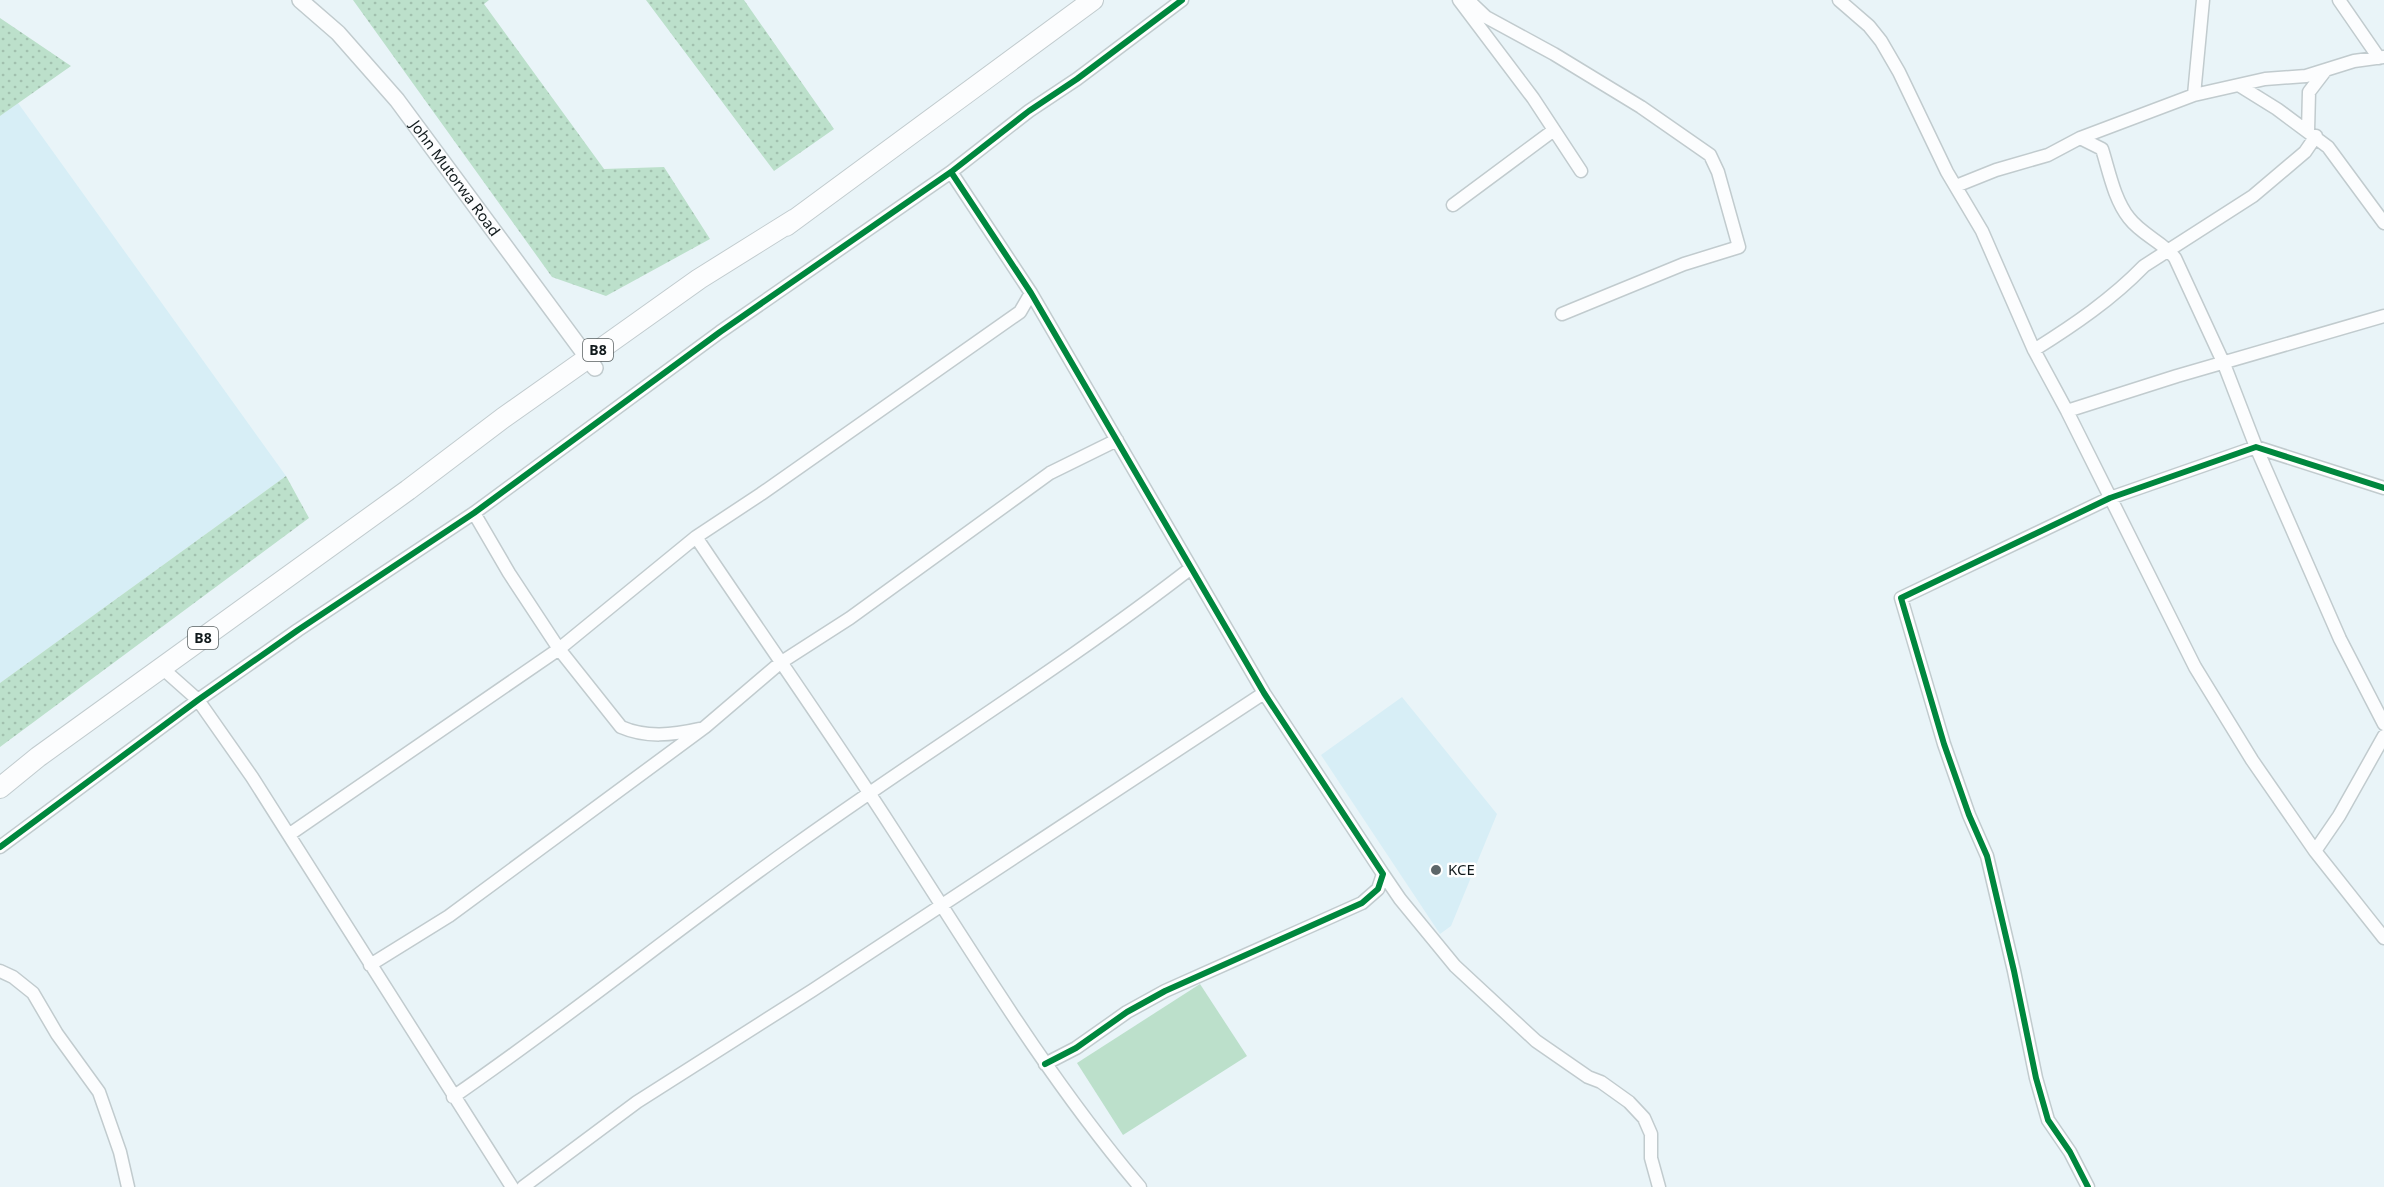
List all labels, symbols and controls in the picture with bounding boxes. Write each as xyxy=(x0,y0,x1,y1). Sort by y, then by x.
street label: John Mutorwa Road xyxy=(405,114,505,240)
road number: B8 xyxy=(583,339,613,361)
road number: B8 xyxy=(188,627,218,649)
place label: KCE xyxy=(1448,859,1475,879)
marker: KCE xyxy=(1429,863,1443,877)

